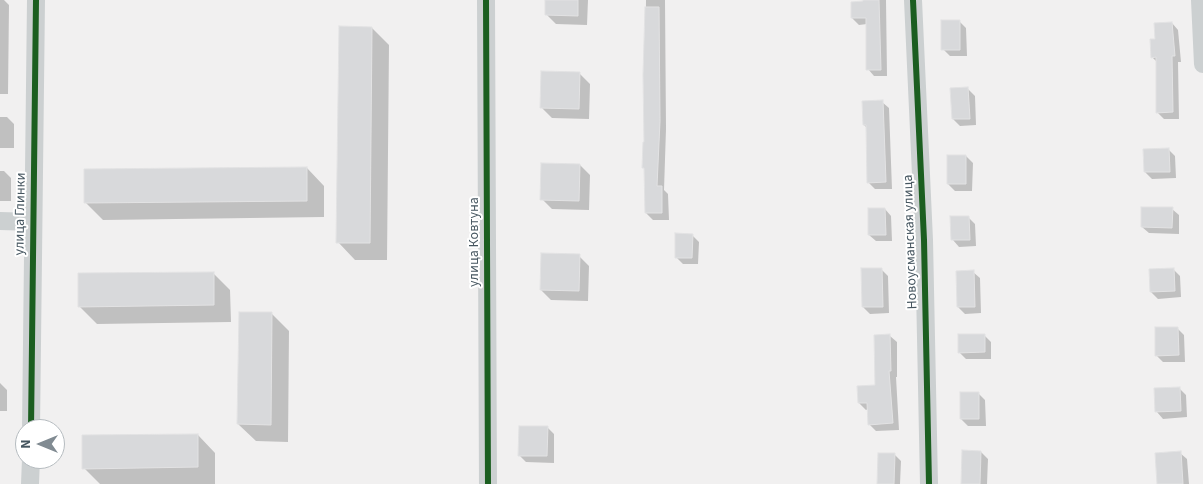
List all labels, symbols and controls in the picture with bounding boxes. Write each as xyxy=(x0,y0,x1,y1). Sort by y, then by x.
street label: улица Глинки xyxy=(12,172,30,256)
street label: Новоусманская улица xyxy=(900,174,922,310)
street label: улица Ковтуна xyxy=(467,197,483,287)
north arrow xyxy=(15,419,65,469)
text: N xyxy=(16,439,36,449)

